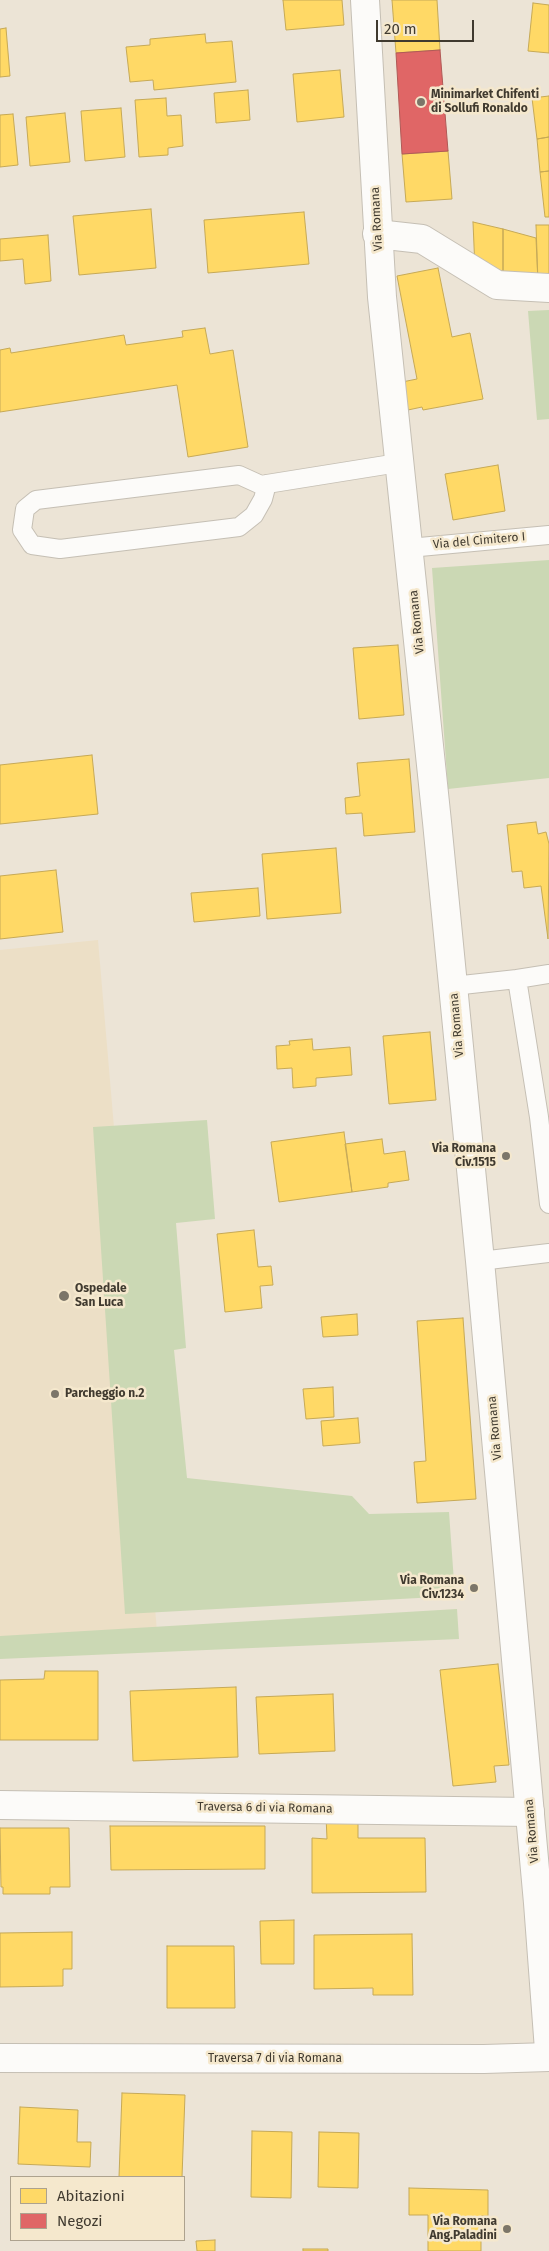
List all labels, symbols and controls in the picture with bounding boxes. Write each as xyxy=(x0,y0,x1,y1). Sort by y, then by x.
scale bar xyxy=(379,10,476,42)
text: 20 m xyxy=(384,20,417,38)
place label: Minimarket Chifenti di Sollufi Ronaldo xyxy=(431,88,539,116)
marker: Minimarket Chifenti di Sollufi Ronaldo xyxy=(415,96,427,108)
street label: Via Romana xyxy=(368,187,386,251)
street label: Via del Cimitero I xyxy=(432,530,526,552)
street label: Via Romana xyxy=(406,589,428,655)
street label: Via Romana xyxy=(447,992,467,1058)
place label: Via Romana Civ.1515 xyxy=(432,1142,496,1170)
marker: Via Romana Civ.1515 xyxy=(500,1150,512,1162)
place label: Ospedale San Luca xyxy=(75,1282,127,1310)
marker: Ospedale San Luca xyxy=(57,1289,71,1303)
place label: Parcheggio n.2 xyxy=(65,1387,144,1401)
marker: Parcheggio n.2 xyxy=(49,1388,61,1400)
street label: Via Romana xyxy=(485,1395,505,1461)
place label: Via Romana Civ.1234 xyxy=(400,1574,464,1602)
marker: Via Romana Civ.1234 xyxy=(468,1582,480,1594)
street label: Via Romana xyxy=(522,1798,542,1864)
street label: Traversa 6 di via Romana xyxy=(197,1800,333,1816)
street label: Traversa 7 di via Romana xyxy=(208,2052,342,2066)
legend xyxy=(10,2176,185,2241)
text: Abitazioni xyxy=(57,2187,125,2205)
text: Negozi xyxy=(57,2212,102,2230)
place label: Via Romana Ang.Paladini xyxy=(430,2215,497,2243)
marker: Via Romana Ang.Paladini xyxy=(501,2223,513,2235)

